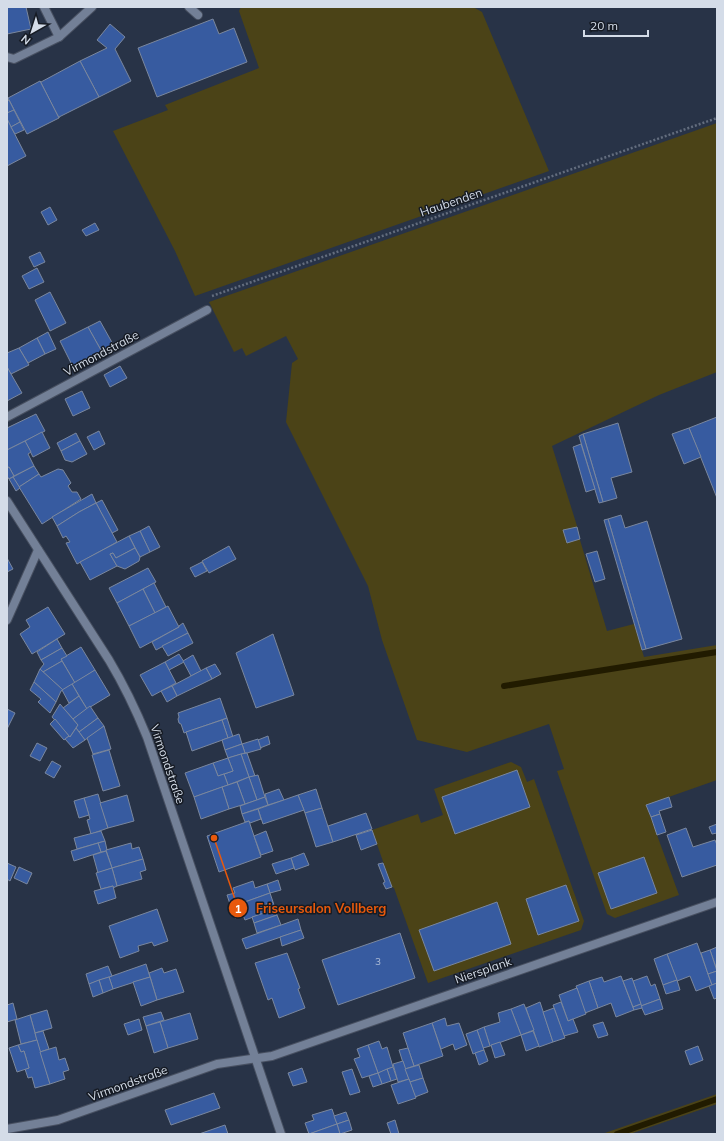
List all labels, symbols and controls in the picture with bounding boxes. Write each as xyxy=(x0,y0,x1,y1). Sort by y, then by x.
north arrow xyxy=(12,12,52,52)
scale bar xyxy=(584,12,648,38)
text: 20 m xyxy=(590,18,618,33)
text: N xyxy=(18,32,33,48)
street label: Haubenden xyxy=(418,184,484,220)
street label: Virmondstraße xyxy=(61,327,141,379)
street label: Virmondstraße xyxy=(147,722,189,806)
callout: Friseursalon Vollberg xyxy=(228,896,394,921)
text: Friseursalon Vollberg xyxy=(256,900,386,916)
text: 1 xyxy=(234,901,242,916)
street label: Niersplank xyxy=(453,953,514,987)
house number: 3 xyxy=(375,955,381,968)
street label: Virmondstraße xyxy=(86,1062,170,1104)

